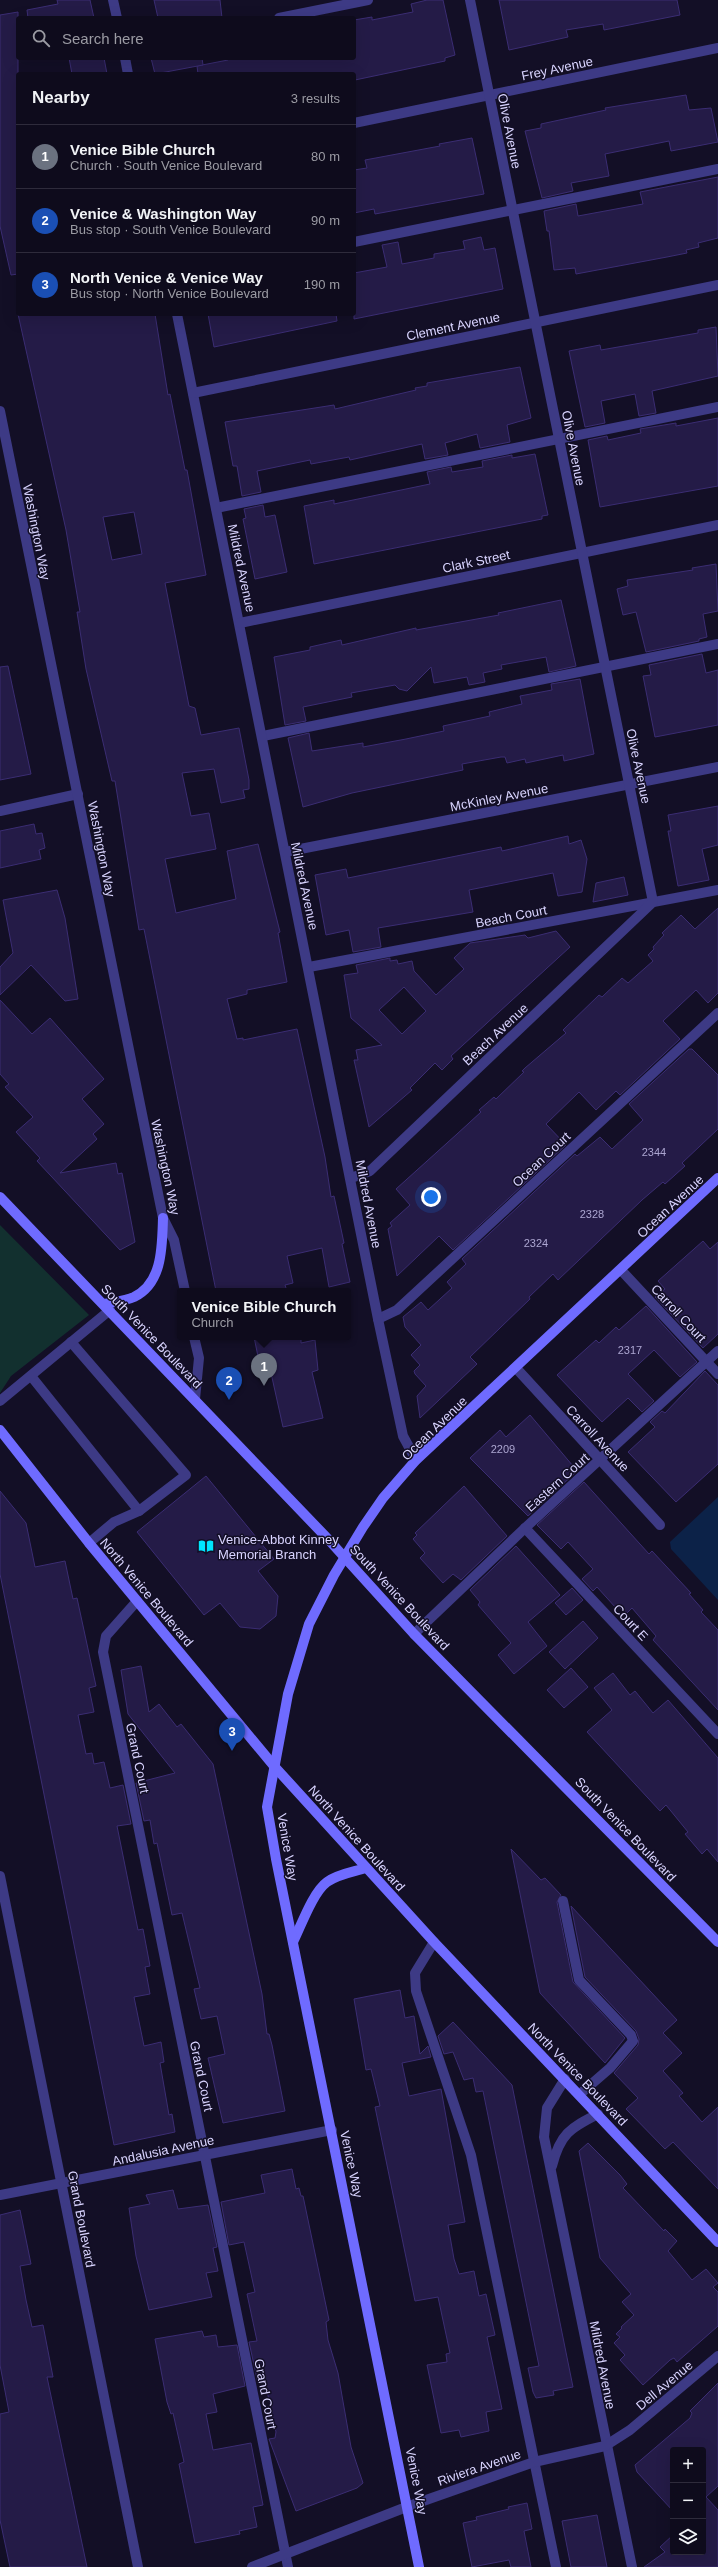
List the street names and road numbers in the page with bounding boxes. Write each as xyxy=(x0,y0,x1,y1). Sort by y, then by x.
street label: Frey Avenue xyxy=(520,54,594,83)
street label: Olive Avenue xyxy=(495,92,524,170)
street label: Clement Avenue xyxy=(405,309,501,344)
street label: Olive Avenue xyxy=(559,409,588,487)
street label: Washington Way xyxy=(20,483,53,582)
street label: Mildred Avenue xyxy=(225,523,258,613)
street label: Clark Street xyxy=(441,547,512,576)
street label: Olive Avenue xyxy=(623,727,654,805)
street label: McKinley Avenue xyxy=(449,781,549,814)
street label: Washington Way xyxy=(85,800,118,899)
street label: Mildred Avenue xyxy=(288,841,321,931)
street label: Beach Court xyxy=(474,902,548,931)
street label: Beach Avenue xyxy=(460,1000,531,1068)
street label: Washington Way xyxy=(148,1118,183,1217)
street label: Ocean Court xyxy=(509,1128,574,1190)
street label: Mildred Avenue xyxy=(353,1159,384,1249)
street label: Ocean Avenue xyxy=(634,1172,707,1241)
street label: South Venice Boulevard xyxy=(98,1281,205,1391)
street label: Carroll Court xyxy=(648,1281,710,1346)
street label: Ocean Avenue xyxy=(399,1393,470,1463)
street label: Carroll Avenue xyxy=(563,1402,632,1475)
street label: Eastern Court xyxy=(523,1450,592,1515)
street label: North Venice Boulevard xyxy=(97,1535,196,1649)
street label: South Venice Boulevard xyxy=(347,1541,452,1653)
street label: Court E xyxy=(610,1601,651,1644)
street label: Grand Court xyxy=(123,1722,152,1795)
street label: South Venice Boulevard xyxy=(572,1774,679,1884)
street label: North Venice Boulevard xyxy=(305,1783,408,1894)
street label: Venice Way xyxy=(274,1812,301,1882)
street label: North Venice Boulevard xyxy=(525,2020,630,2129)
street label: Grand Court xyxy=(187,2040,216,2113)
street label: Venice Way xyxy=(337,2129,366,2199)
street label: Andalusia Avenue xyxy=(111,2132,215,2169)
street label: Grand Boulevard xyxy=(65,2169,98,2269)
street label: Mildred Avenue xyxy=(587,2320,618,2410)
street label: Dell Avenue xyxy=(633,2357,696,2413)
street label: Grand Court xyxy=(251,2358,280,2431)
street label: Venice Way xyxy=(403,2446,430,2516)
street label: Riviera Avenue xyxy=(435,2446,523,2489)

